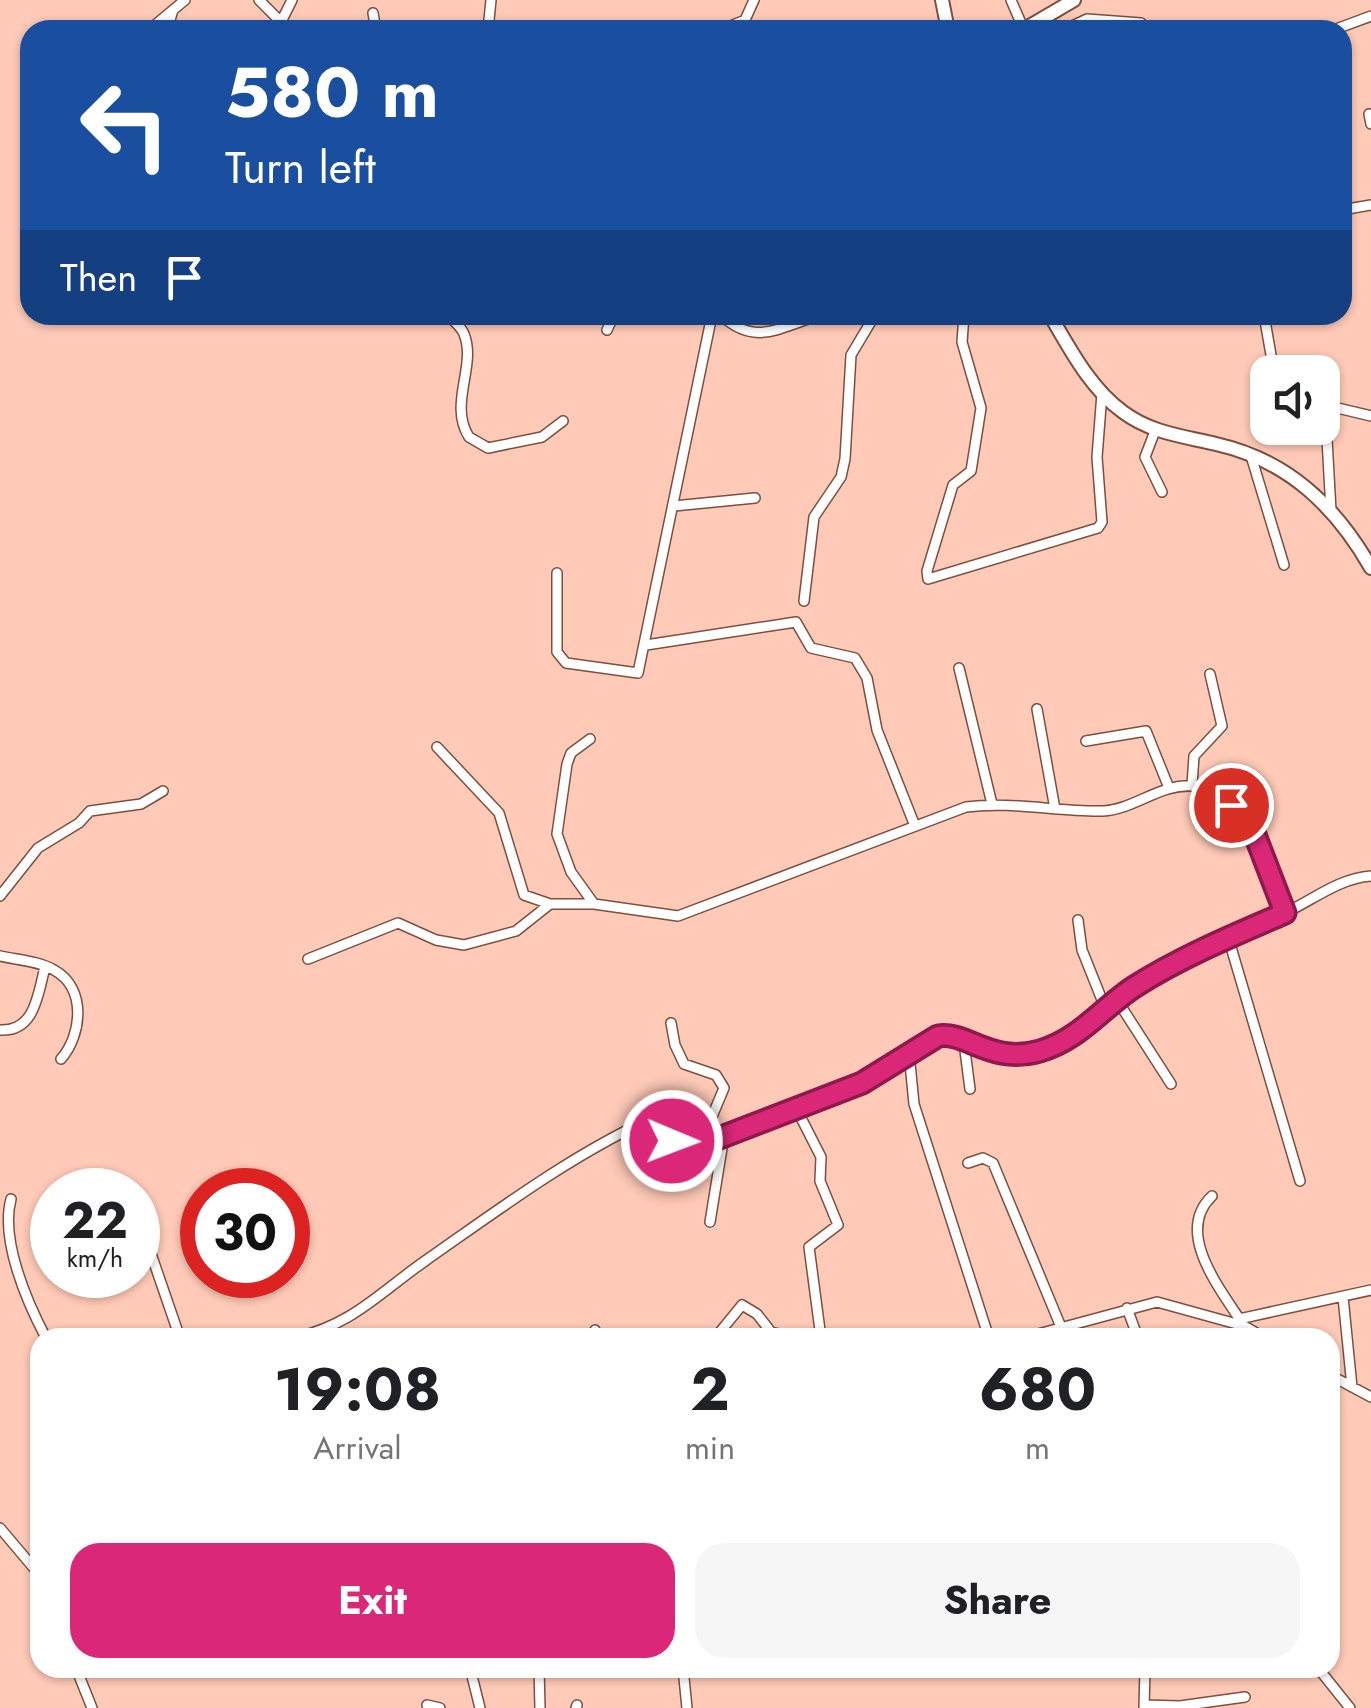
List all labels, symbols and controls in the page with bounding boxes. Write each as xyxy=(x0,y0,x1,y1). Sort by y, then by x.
text: 580 m xyxy=(225,42,439,143)
icon: left xyxy=(60,60,190,190)
text: Turn left xyxy=(225,135,376,200)
text: Then xyxy=(60,250,137,305)
icon: arrive xyxy=(157,250,212,305)
map controls xyxy=(1250,355,1340,445)
button: sound xyxy=(1250,355,1340,445)
pin xyxy=(1189,763,1274,848)
icon: arrive xyxy=(1204,778,1259,833)
position arrow xyxy=(620,1089,724,1193)
speed limit sign: 30 xyxy=(180,1168,310,1298)
text: 22 xyxy=(62,1184,128,1257)
text: km/h xyxy=(67,1240,123,1276)
text: 19:08 xyxy=(274,1346,441,1433)
text: 2 xyxy=(690,1346,730,1433)
text: 680 xyxy=(979,1346,1096,1433)
text: Arrival xyxy=(313,1425,402,1471)
text: min xyxy=(685,1425,735,1471)
text: m xyxy=(1025,1425,1050,1471)
button: Exit xyxy=(70,1543,675,1658)
button: Share xyxy=(695,1543,1300,1658)

